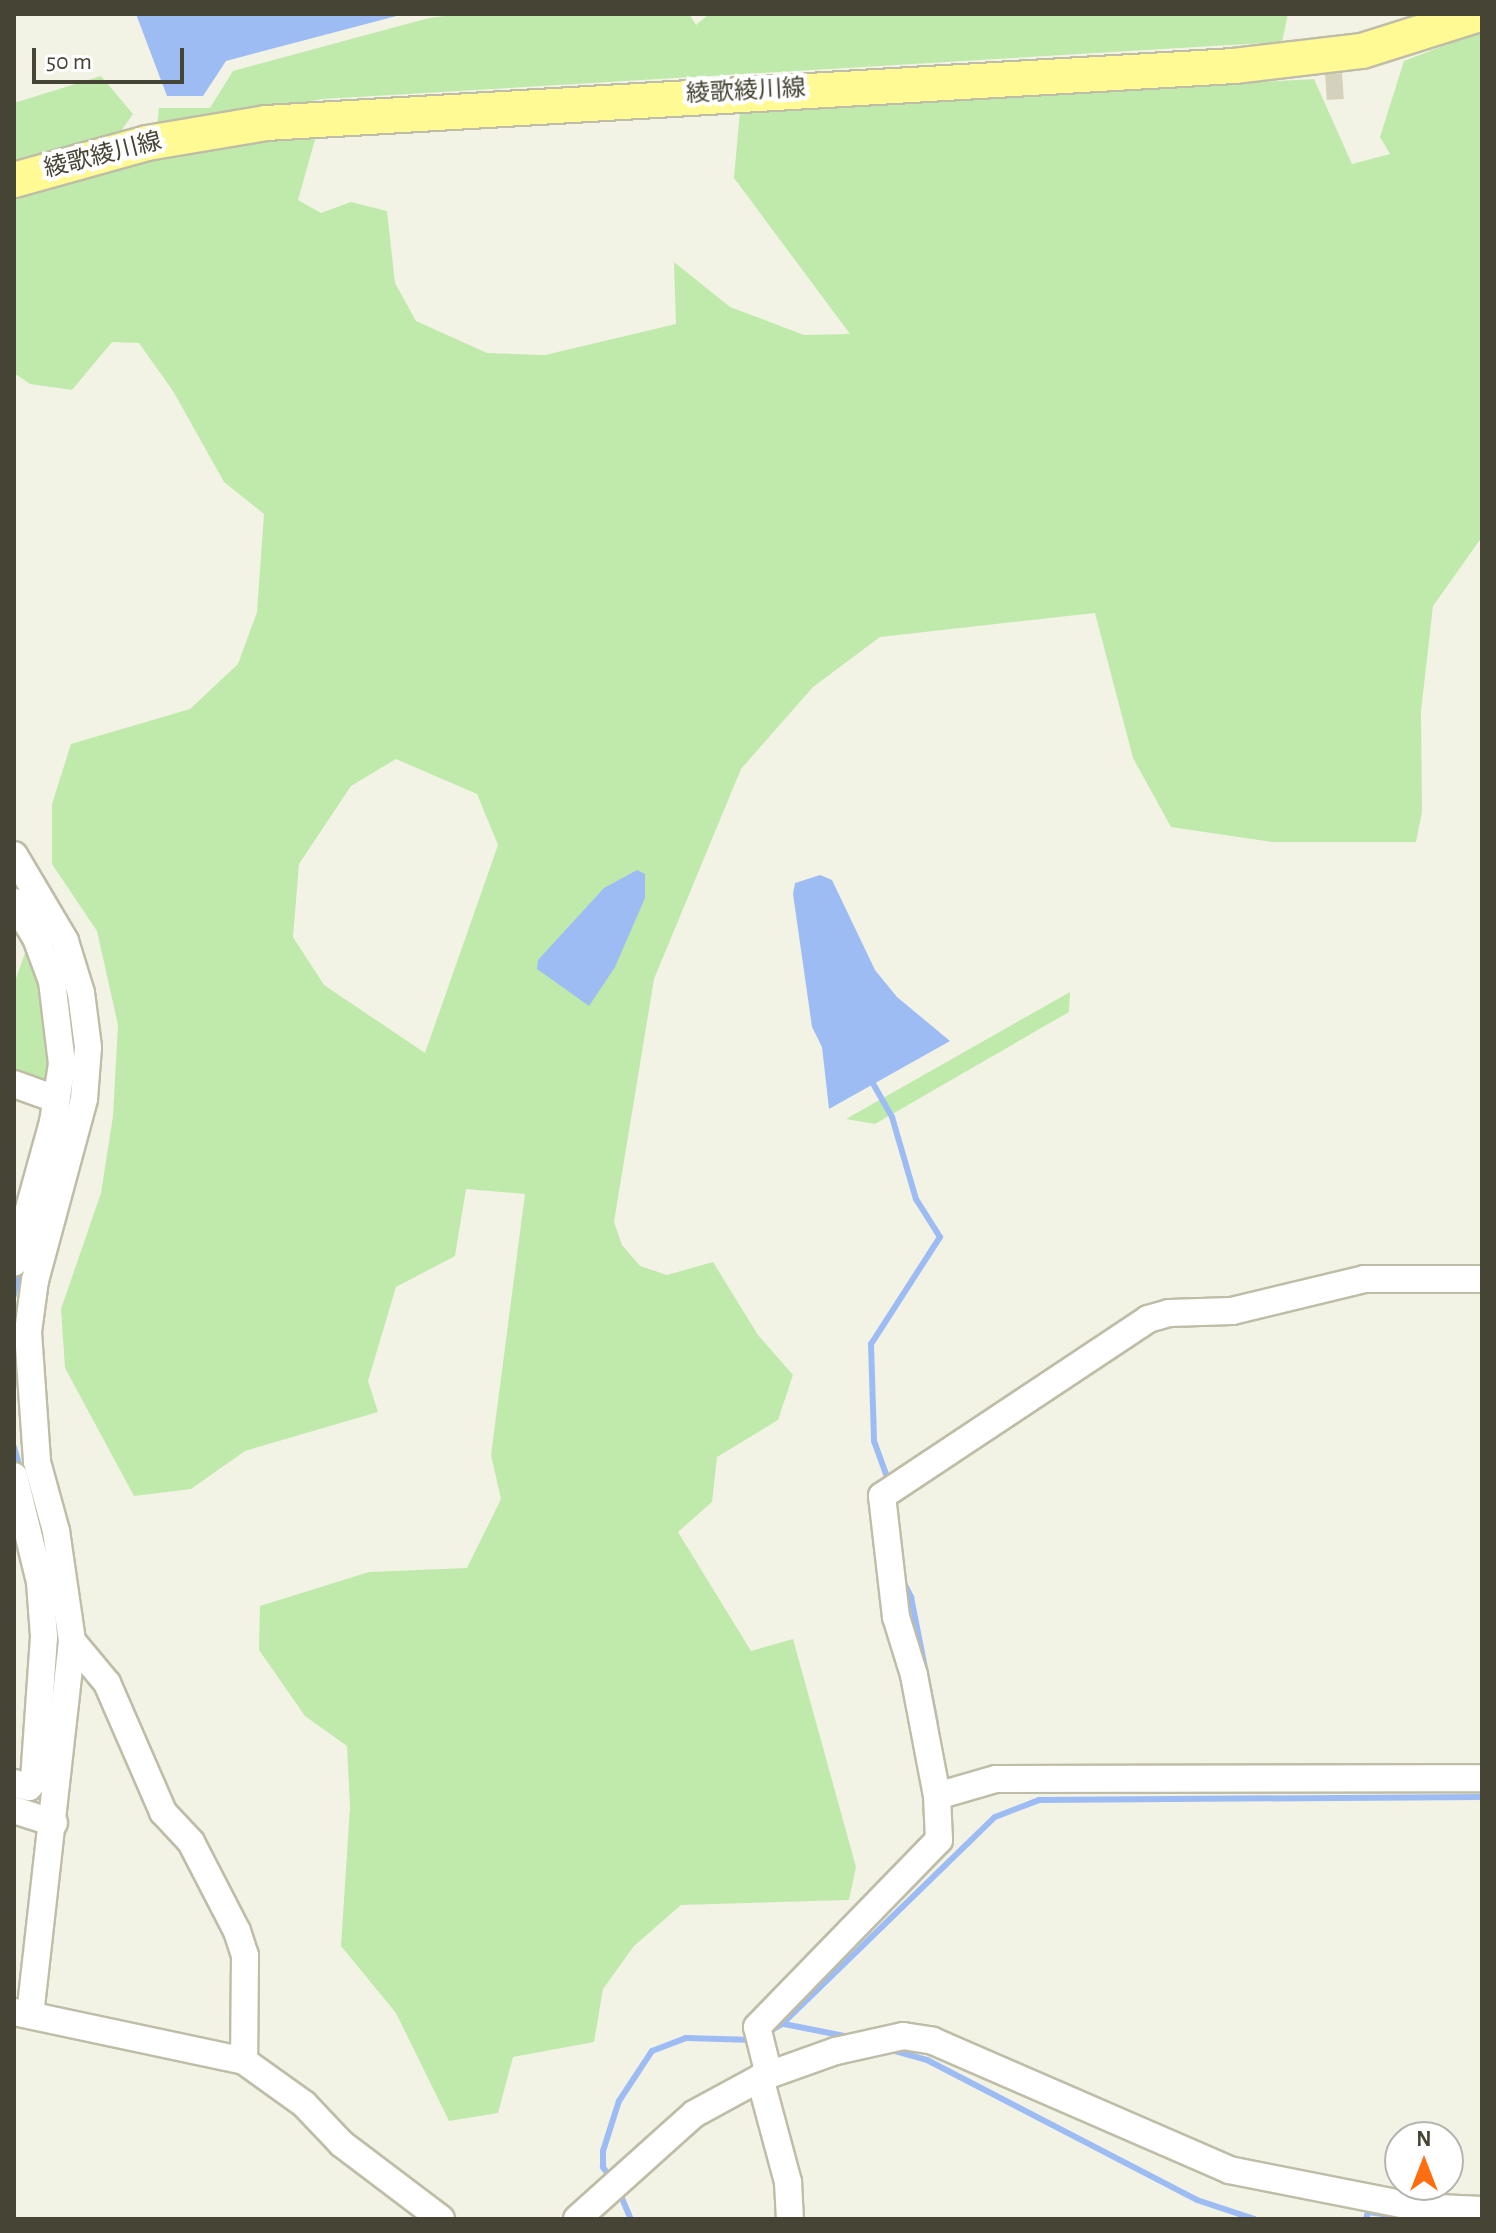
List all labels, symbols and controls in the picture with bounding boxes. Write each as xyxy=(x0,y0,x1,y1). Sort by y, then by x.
scale bar xyxy=(36,32,188,82)
text: 50 m xyxy=(46,50,92,74)
street label: 綾歌綾川線 xyxy=(685,74,807,110)
street label: 綾歌綾川線 xyxy=(41,128,165,184)
north arrow xyxy=(1384,2121,1464,2201)
text: N xyxy=(1416,2128,1432,2150)

